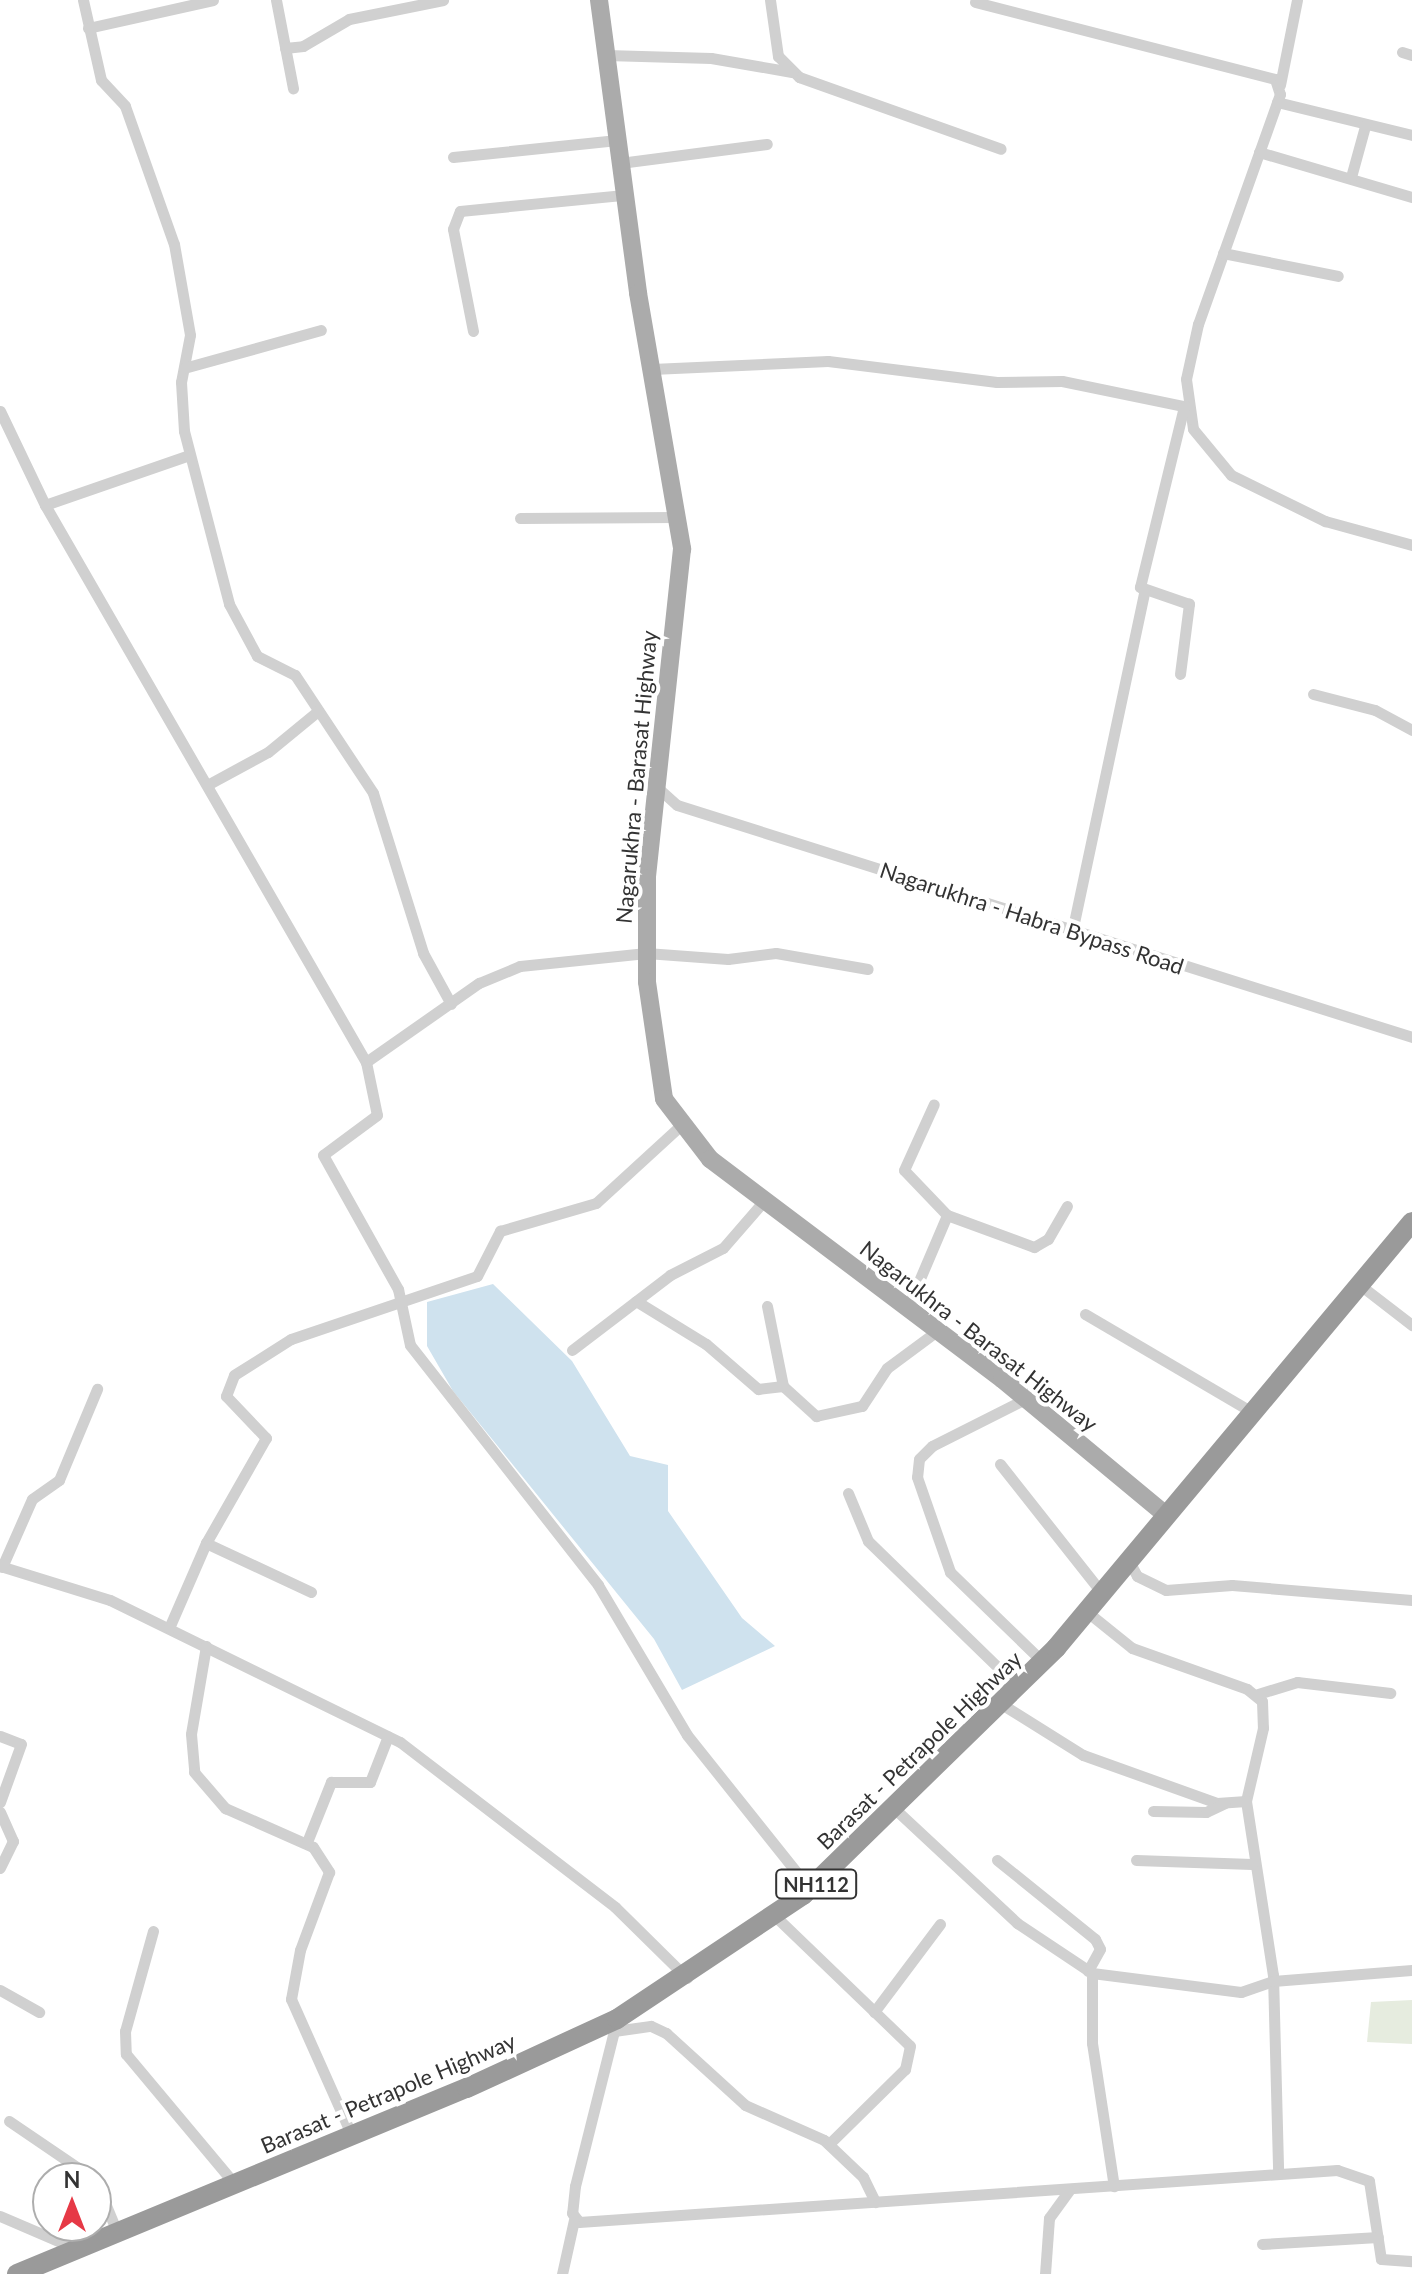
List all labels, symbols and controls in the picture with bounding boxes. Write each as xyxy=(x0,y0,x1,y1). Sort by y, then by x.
street label: Nagarukhra - Barasat Highway xyxy=(610,629,662,925)
street label: Nagarukhra - Habra Bypass Road xyxy=(877,856,1187,980)
street label: Nagarukhra - Barasat Highway xyxy=(855,1235,1103,1437)
street label: Barasat - Petrapole Highway xyxy=(811,1645,1027,1855)
road number: NH112 xyxy=(774,1868,858,1900)
street label: Barasat - Petrapole Highway xyxy=(257,2027,519,2159)
north arrow xyxy=(32,2162,112,2242)
text: N xyxy=(64,2166,80,2193)

